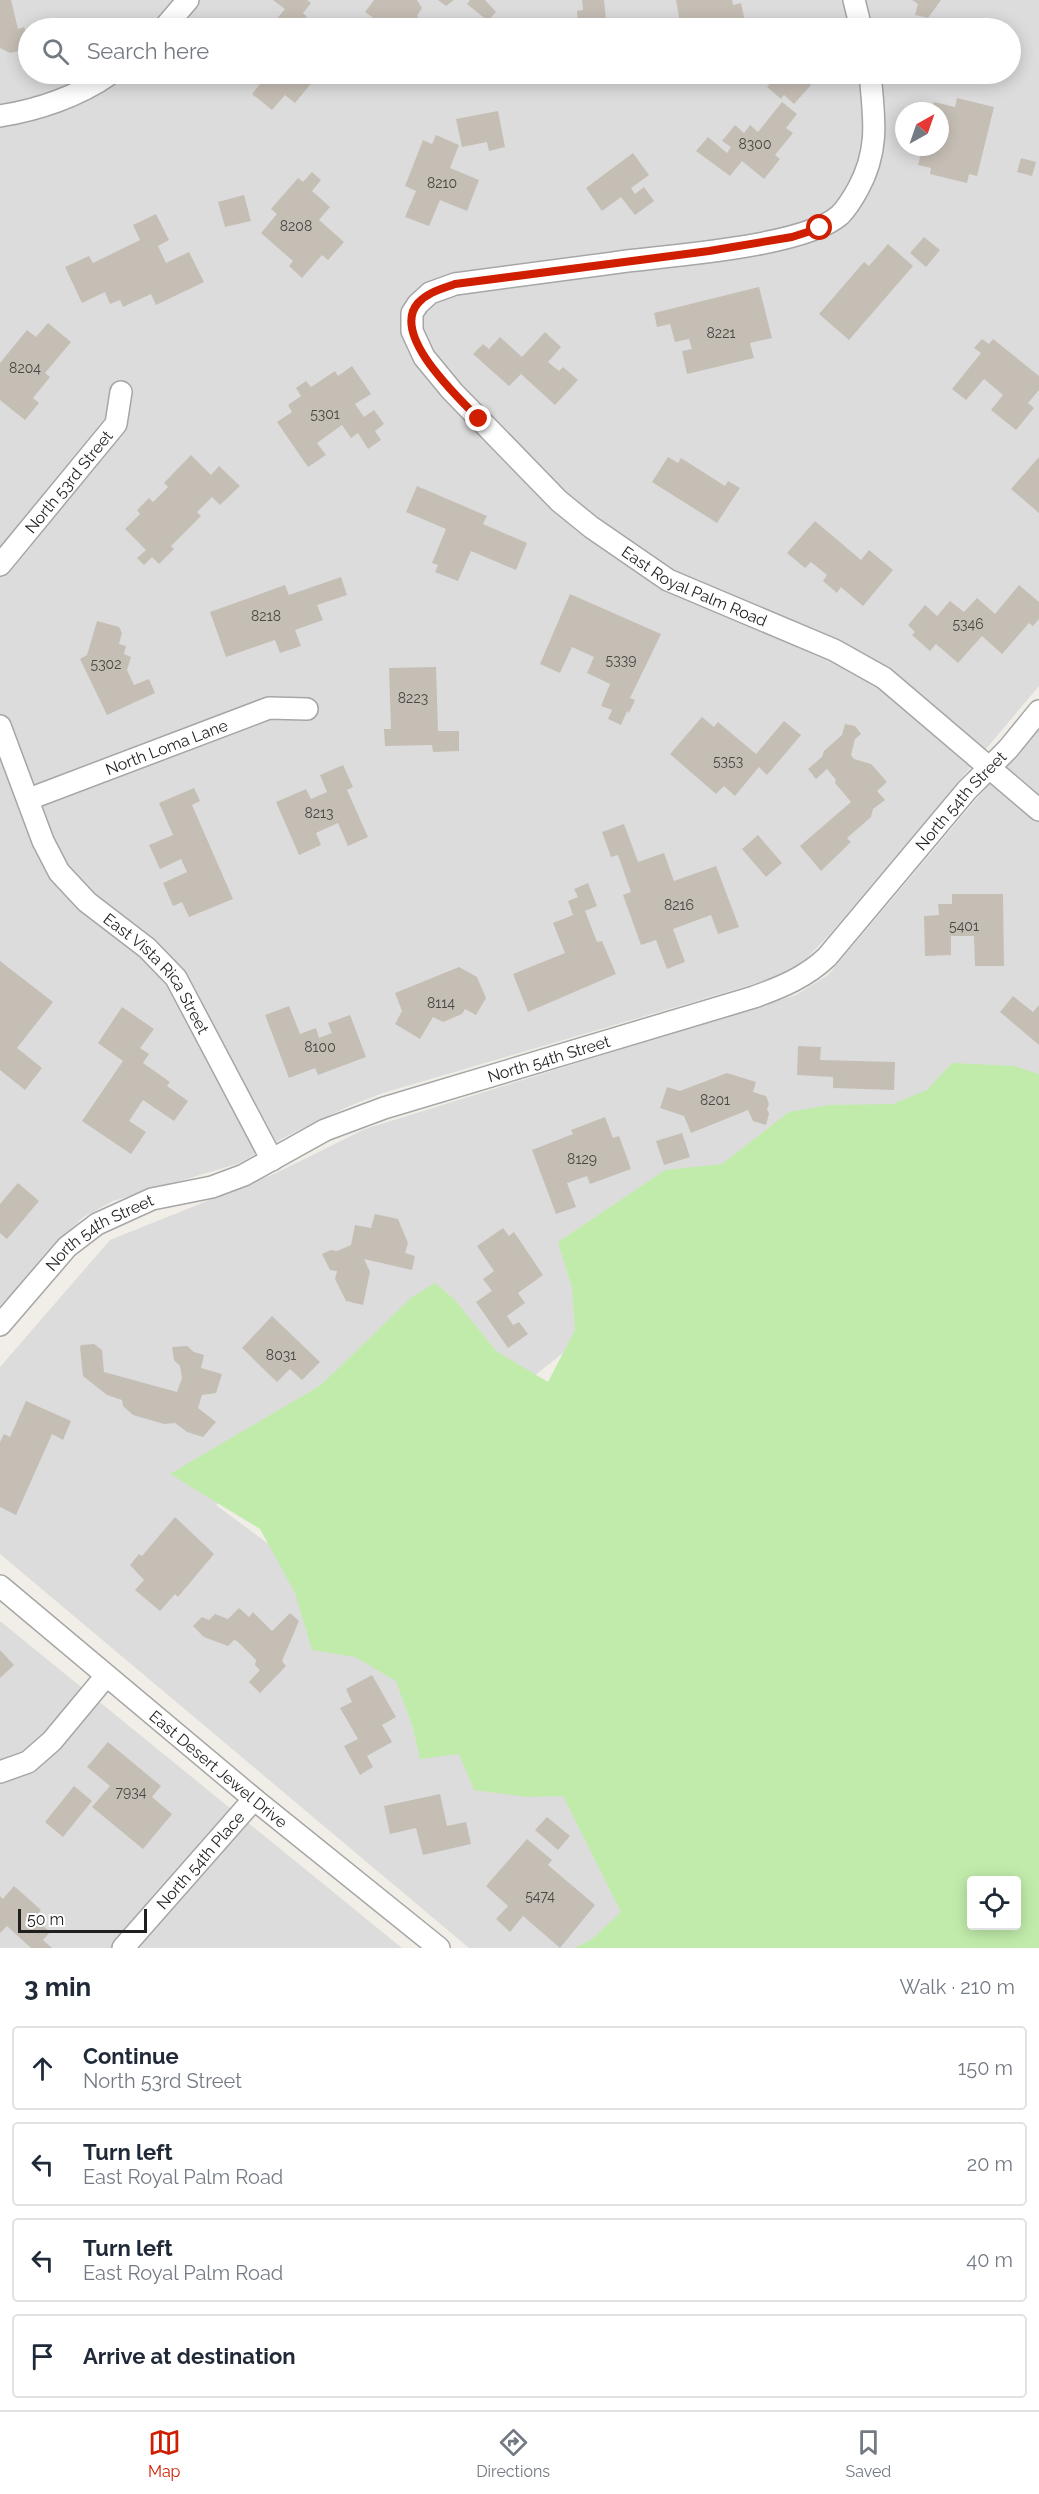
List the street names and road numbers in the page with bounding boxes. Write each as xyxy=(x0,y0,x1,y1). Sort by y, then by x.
street label: North 53rd Street xyxy=(21,426,117,537)
street label: East Royal Palm Road xyxy=(618,542,770,630)
street label: North Loma Lane xyxy=(103,715,230,779)
street label: North 54th Street xyxy=(911,747,1010,854)
street label: East Vista Rica Street xyxy=(100,909,213,1038)
street label: North 54th Street xyxy=(485,1031,613,1086)
street label: North 54th Street xyxy=(41,1190,157,1275)
street label: East Desert Jewel Drive xyxy=(146,1706,291,1832)
street label: North 54th Place xyxy=(152,1807,248,1913)

